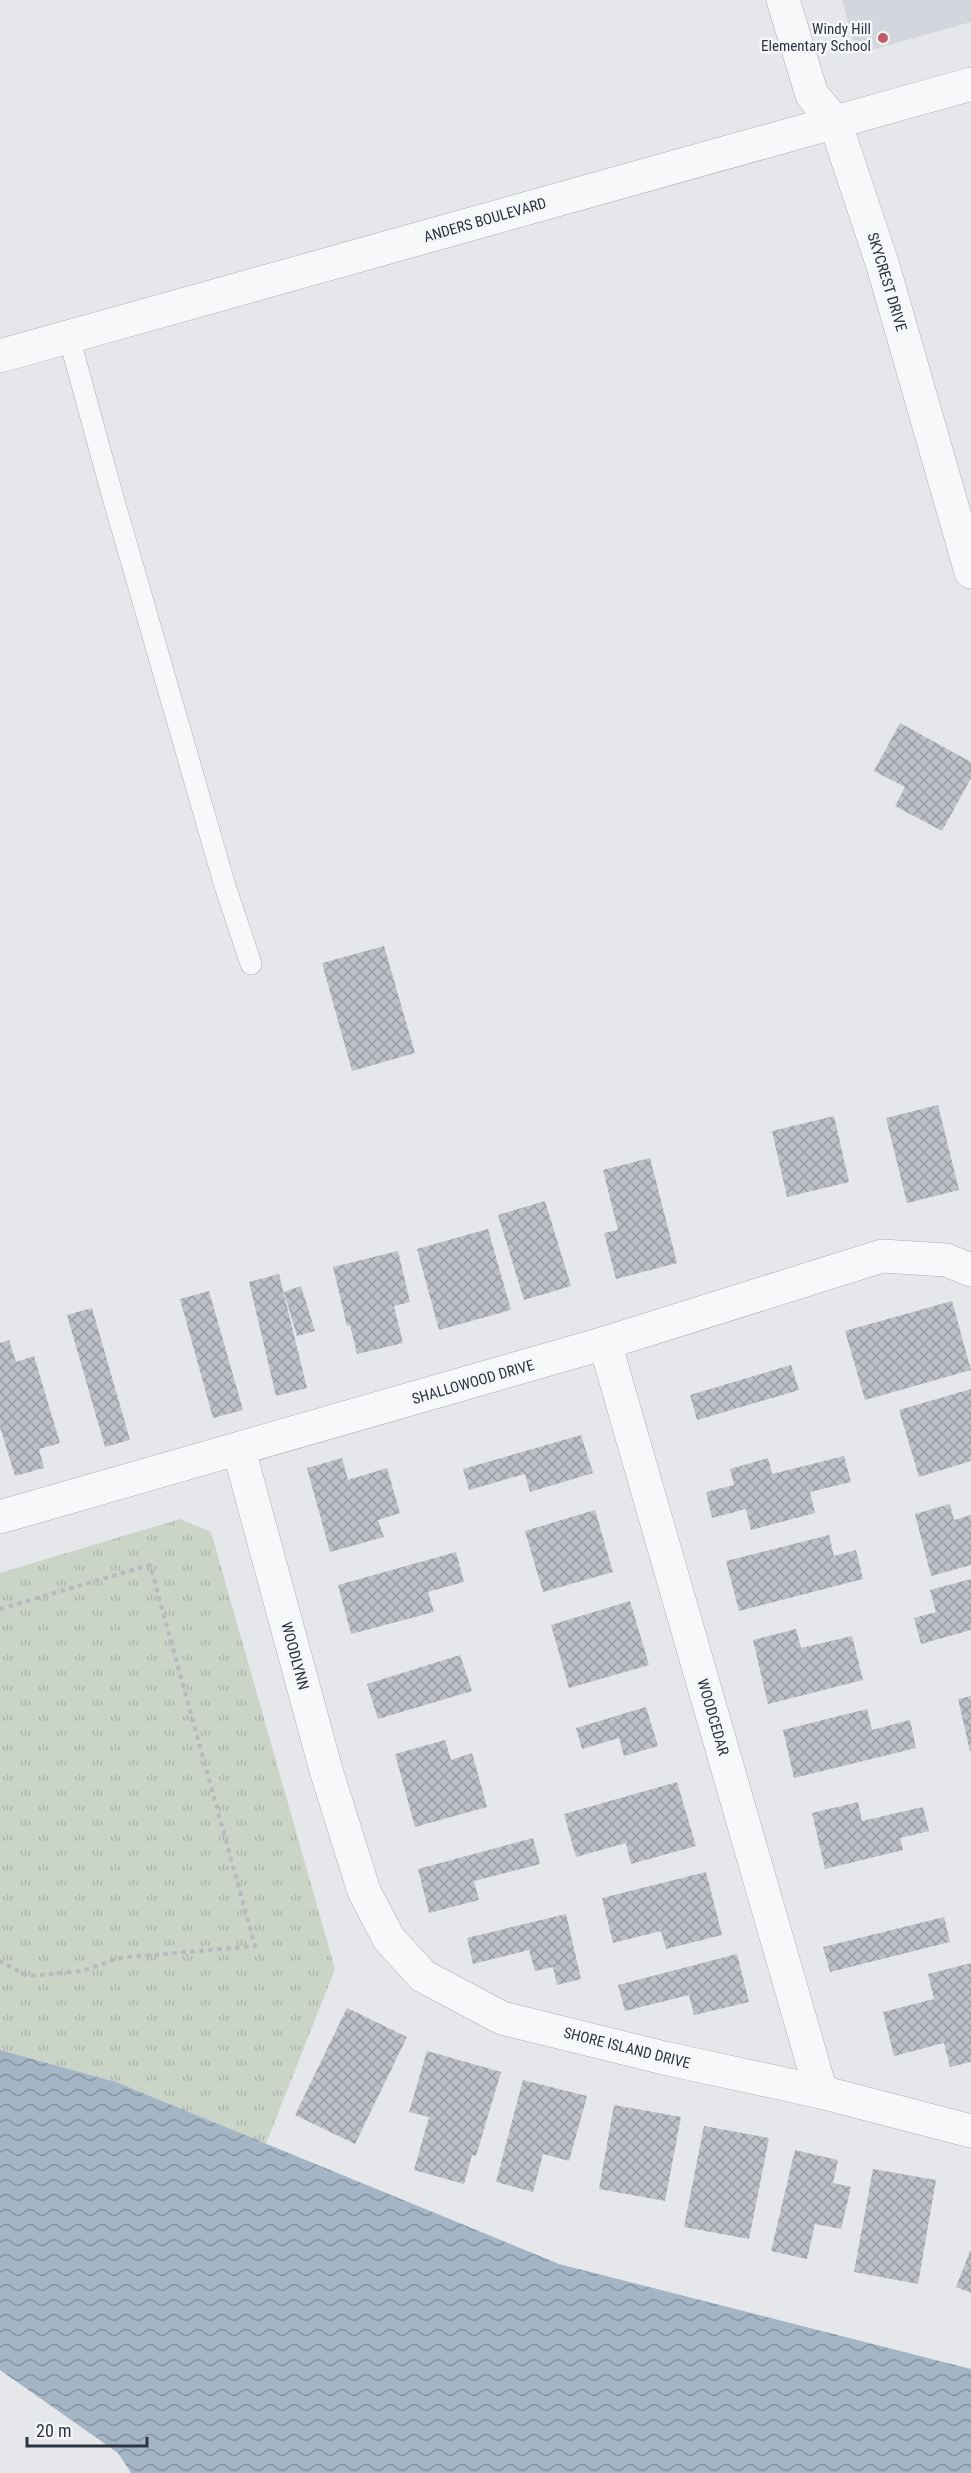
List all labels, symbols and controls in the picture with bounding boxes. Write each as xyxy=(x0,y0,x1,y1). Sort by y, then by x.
place label: Windy Hill Elementary School xyxy=(761,20,871,55)
marker: Windy Hill Elementary School xyxy=(876,31,890,45)
street label: ANDERS BOULEVARD xyxy=(422,194,548,246)
street label: SKYCREST DRIVE xyxy=(863,230,911,334)
street label: SHALLOWOOD DRIVE xyxy=(410,1356,536,1408)
street label: WOODLYNN xyxy=(277,1620,313,1692)
street label: WOODCEDAR xyxy=(693,1677,733,1757)
street label: SHORE ISLAND DRIVE xyxy=(562,2024,692,2072)
scale bar xyxy=(27,2410,147,2448)
text: 20 m xyxy=(36,2420,71,2441)

